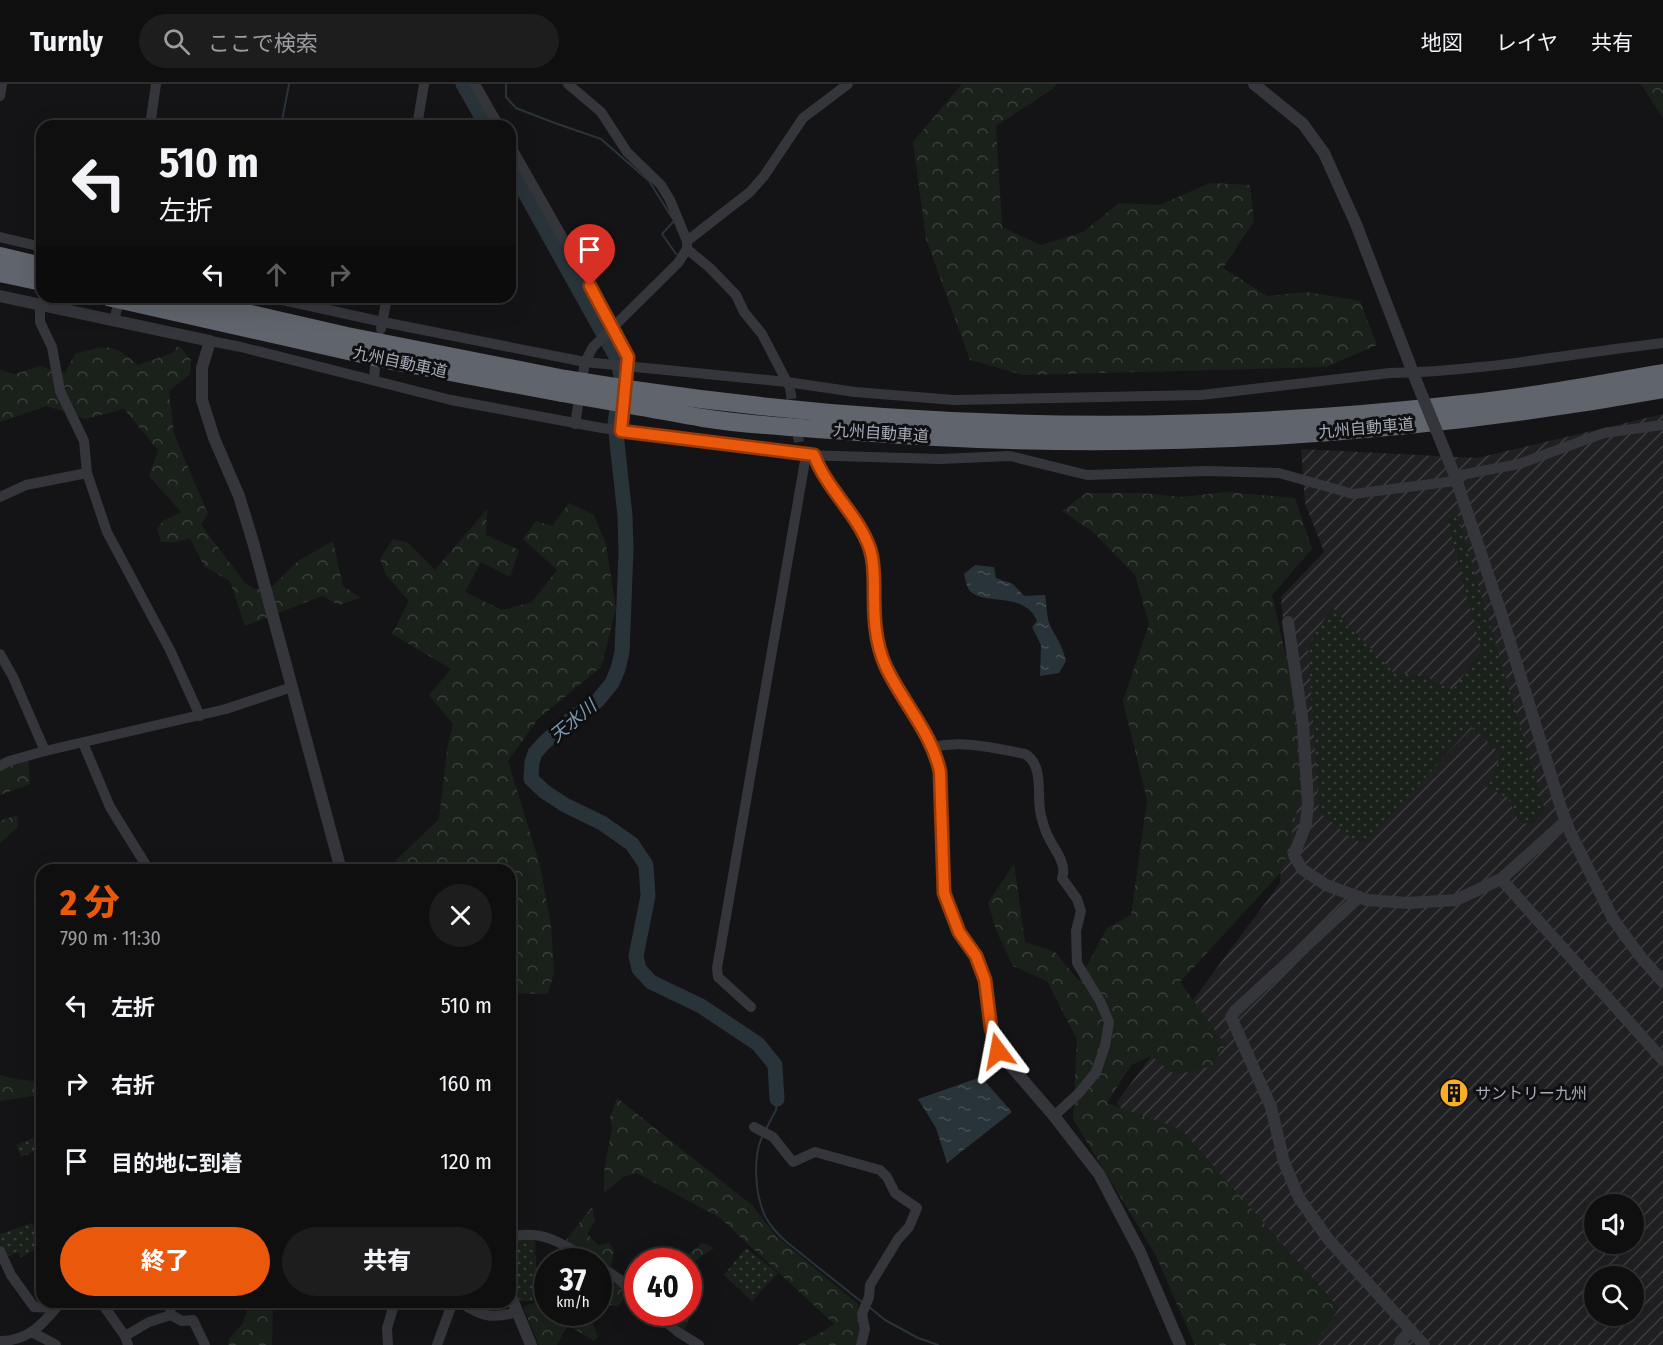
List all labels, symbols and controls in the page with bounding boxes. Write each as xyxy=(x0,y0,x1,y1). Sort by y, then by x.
search box xyxy=(139,14,559,68)
text: Turnly xyxy=(30,25,103,58)
icon: search xyxy=(160,25,193,58)
text: ここで検索 xyxy=(208,30,318,57)
text: 地図 xyxy=(1421,30,1463,56)
text: レイヤ xyxy=(1496,30,1558,56)
text: 共有 xyxy=(1591,30,1633,56)
text: 510 m xyxy=(159,138,259,188)
icon: left xyxy=(60,144,138,222)
text: 左折 xyxy=(159,195,213,227)
pin xyxy=(564,224,615,286)
icon: arrive xyxy=(573,233,606,266)
icon: left xyxy=(197,258,230,291)
icon: ahead xyxy=(260,258,293,291)
icon: right xyxy=(323,258,356,291)
street label: 九州自動車道 xyxy=(351,343,449,381)
street label: 九州自動車道 xyxy=(1317,414,1415,442)
street label: 九州自動車道 xyxy=(832,420,930,446)
water label: 天水川 xyxy=(545,694,602,747)
text: 2 分 xyxy=(60,881,120,925)
button: close xyxy=(429,884,492,947)
text: 790 m · 11:30 xyxy=(60,926,161,950)
icon: left xyxy=(60,989,93,1022)
text: 510 m xyxy=(441,992,492,1019)
text: 左折 xyxy=(111,994,155,1021)
position arrow xyxy=(966,1019,1030,1083)
icon: right xyxy=(60,1067,93,1100)
text: 160 m xyxy=(439,1070,492,1097)
text: 右折 xyxy=(111,1072,155,1099)
building icon: サントリー九州 xyxy=(1438,1077,1470,1109)
place label: サントリー九州 xyxy=(1475,1084,1587,1103)
icon: arrive xyxy=(60,1145,93,1178)
text: 120 m xyxy=(440,1148,492,1175)
text: 目的地に到着 xyxy=(111,1150,243,1177)
map controls xyxy=(1584,1194,1644,1326)
button: sound xyxy=(1584,1194,1644,1254)
button: 終了 xyxy=(60,1227,270,1296)
button: 共有 xyxy=(282,1227,492,1296)
speed limit sign: 40 xyxy=(624,1248,702,1326)
text: 37 xyxy=(560,1262,586,1298)
button: search xyxy=(1584,1266,1644,1326)
text: km/h xyxy=(556,1293,590,1311)

